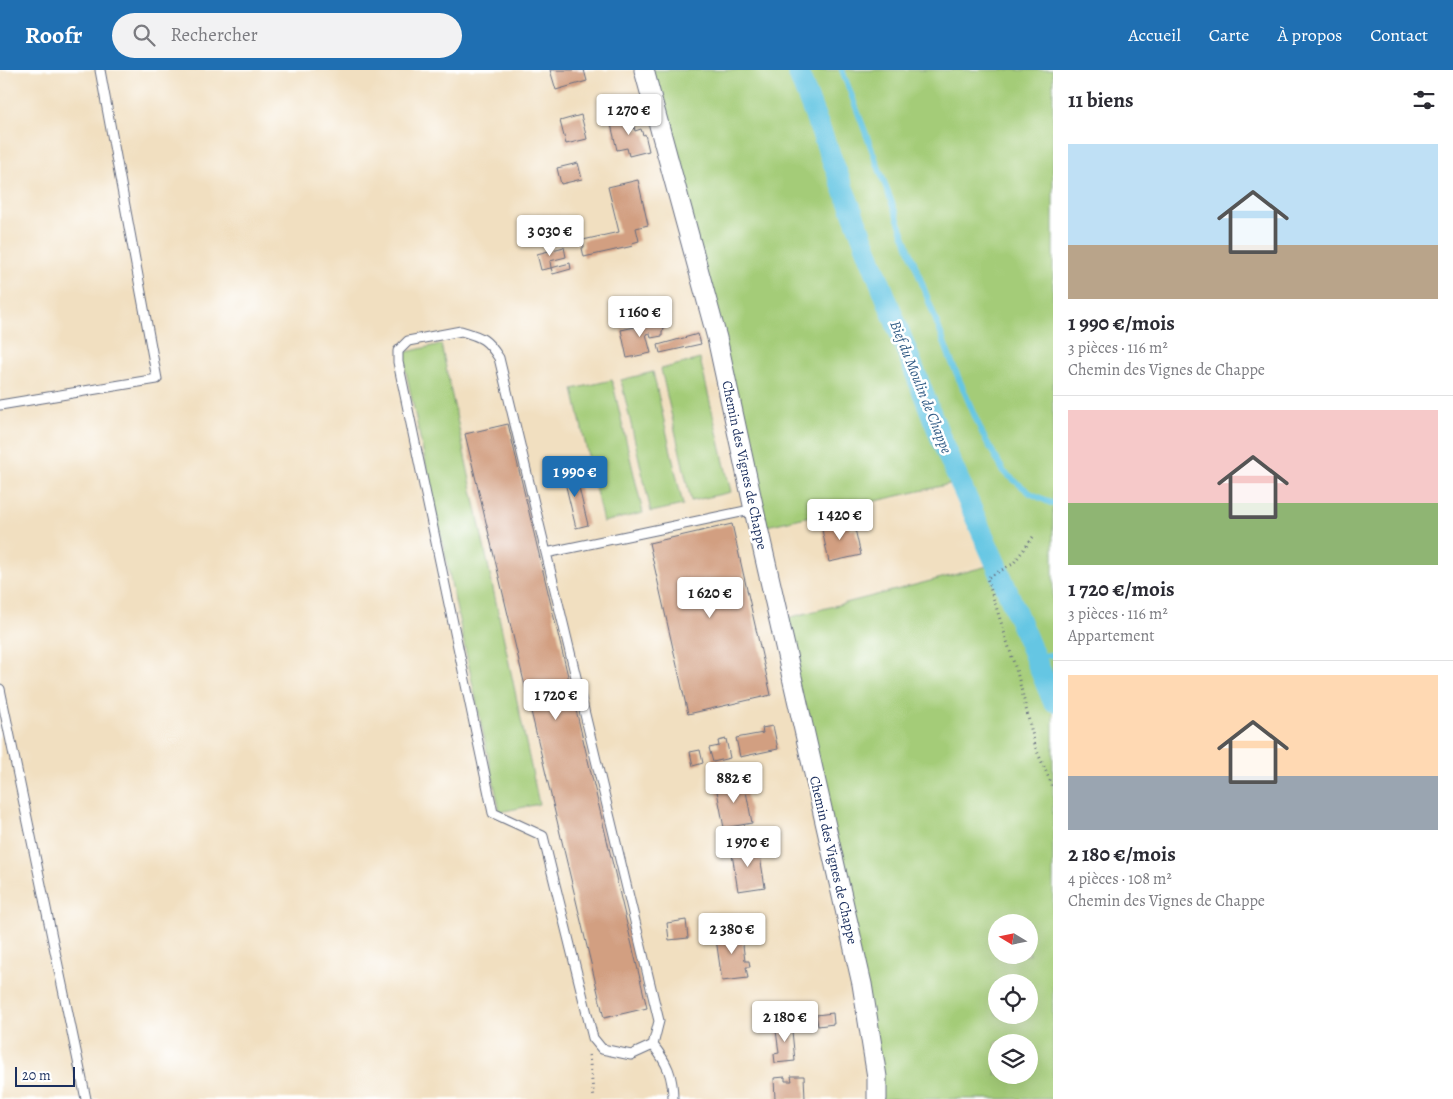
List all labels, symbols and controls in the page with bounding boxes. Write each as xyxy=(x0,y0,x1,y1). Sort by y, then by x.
search box xyxy=(112,13,462,58)
text: Roofr xyxy=(25,19,82,51)
icon: search xyxy=(130,21,158,49)
text: Rechercher xyxy=(170,22,258,48)
text: Accueil xyxy=(1128,23,1181,47)
text: Carte xyxy=(1209,23,1249,47)
text: À propos xyxy=(1277,23,1342,47)
text: Contact xyxy=(1370,23,1428,47)
text: 11 biens xyxy=(1068,86,1134,114)
icon: filters xyxy=(1410,86,1438,114)
pin: 1 270 € xyxy=(583,93,675,136)
text: 1 270 € xyxy=(607,99,651,121)
icon: home xyxy=(1208,177,1298,267)
pin: 3 030 € xyxy=(504,214,596,257)
text: 3 030 € xyxy=(528,220,572,242)
pin: 1 160 € xyxy=(594,296,686,338)
text: 1 160 € xyxy=(619,301,661,323)
text: 1 990 €/mois xyxy=(1068,309,1175,337)
water label: Bief du Moulin de Chappe xyxy=(885,318,957,457)
text: 3 pièces · 116 m² xyxy=(1068,337,1168,359)
text: Chemin des Vignes de Chappe xyxy=(1068,359,1265,381)
street label: Chemin des Vignes de Chappe xyxy=(717,379,772,551)
icon: home xyxy=(1208,442,1298,532)
pin: 1 990 € xyxy=(529,456,621,498)
text: 1 990 € xyxy=(553,461,597,483)
pin: 1 420 € xyxy=(794,498,886,541)
text: 1 420 € xyxy=(818,504,862,526)
text: 1 720 €/mois xyxy=(1068,575,1175,603)
pin: 1 620 € xyxy=(664,576,756,619)
text: 1 620 € xyxy=(688,582,732,604)
text: 3 pièces · 116 m² xyxy=(1068,603,1168,625)
text: Appartement xyxy=(1068,625,1154,647)
pin: 1 720 € xyxy=(510,678,602,721)
text: 1 720 € xyxy=(534,684,578,706)
icon: home xyxy=(1208,707,1298,797)
pin: 882 € xyxy=(699,762,769,804)
text: 882 € xyxy=(716,767,752,789)
street label: Chemin des Vignes de Chappe xyxy=(805,774,862,946)
pin: 1 970 € xyxy=(702,826,794,868)
text: 1 970 € xyxy=(727,831,769,853)
text: 2 180 €/mois xyxy=(1068,840,1176,868)
text: 4 pièces · 108 m² xyxy=(1068,868,1172,890)
text: Chemin des Vignes de Chappe xyxy=(1068,890,1265,912)
pin: 2 380 € xyxy=(686,912,778,955)
north arrow xyxy=(988,914,1038,964)
map controls xyxy=(988,914,1038,1084)
text: 2 380 € xyxy=(709,918,755,940)
button: locate xyxy=(988,974,1038,1024)
pin: 2 180 € xyxy=(739,1000,831,1043)
text: 2 180 € xyxy=(763,1006,807,1028)
button: layers xyxy=(988,1034,1038,1084)
scale bar xyxy=(15,1064,75,1087)
text: 20 m xyxy=(22,1066,51,1085)

